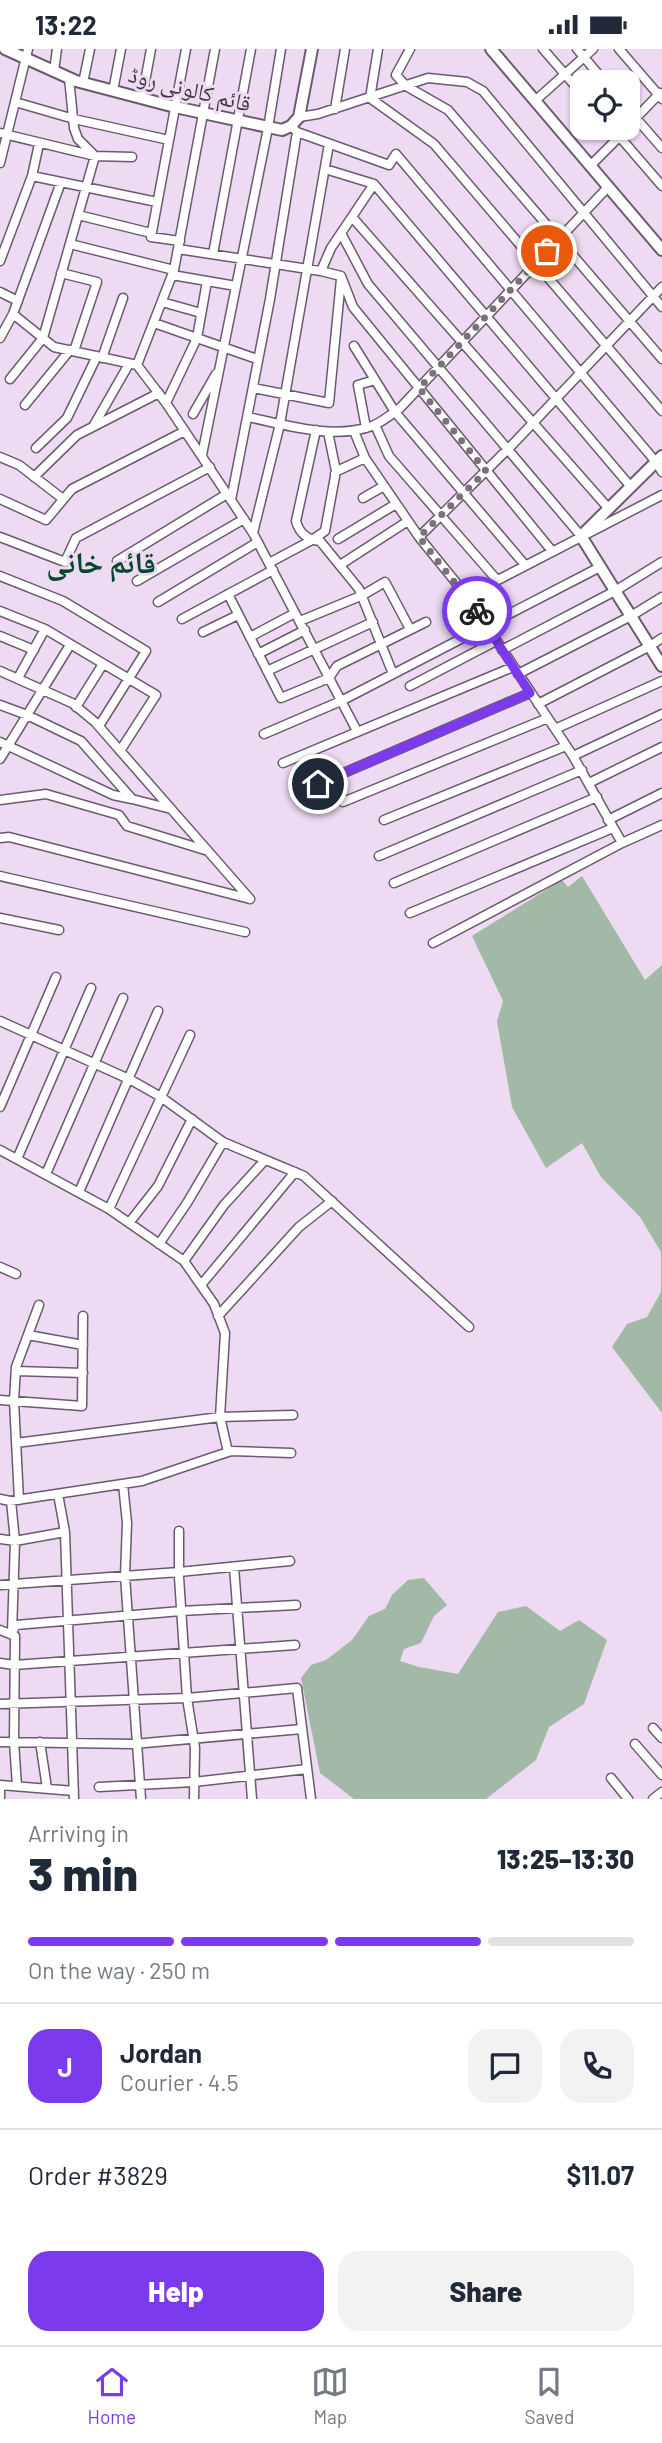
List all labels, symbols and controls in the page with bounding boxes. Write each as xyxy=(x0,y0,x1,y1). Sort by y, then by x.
text: 13:22 xyxy=(35,9,97,40)
street label: قائم کالونی روڈ xyxy=(125,59,254,120)
map controls xyxy=(570,70,640,140)
button: locate xyxy=(570,70,640,140)
pin xyxy=(517,221,577,281)
icon: bag xyxy=(528,232,566,270)
district label: قائم خانى xyxy=(46,543,156,583)
courier xyxy=(442,576,512,646)
icon: bike xyxy=(458,592,496,630)
pin xyxy=(288,754,348,814)
icon: home xyxy=(299,765,337,803)
text: Arriving in xyxy=(28,1819,129,1847)
text: 13:25–13:30 xyxy=(497,1843,634,1874)
text: 3 min xyxy=(28,1845,138,1900)
text: On the way · 250 m xyxy=(28,1956,210,1984)
button: chat xyxy=(468,2029,542,2103)
button: phone xyxy=(560,2029,634,2103)
text: Jordan xyxy=(120,2037,202,2068)
text: J xyxy=(57,2051,73,2082)
text: Courier · 4.5 xyxy=(120,2068,239,2096)
text: Order #3829 xyxy=(28,2159,168,2190)
text: $11.07 xyxy=(566,2159,634,2190)
button: Help xyxy=(28,2251,324,2331)
button: Share xyxy=(338,2251,634,2331)
tab: Home xyxy=(88,2363,136,2428)
tab: Map xyxy=(311,2363,349,2428)
tab: Saved xyxy=(525,2363,574,2428)

